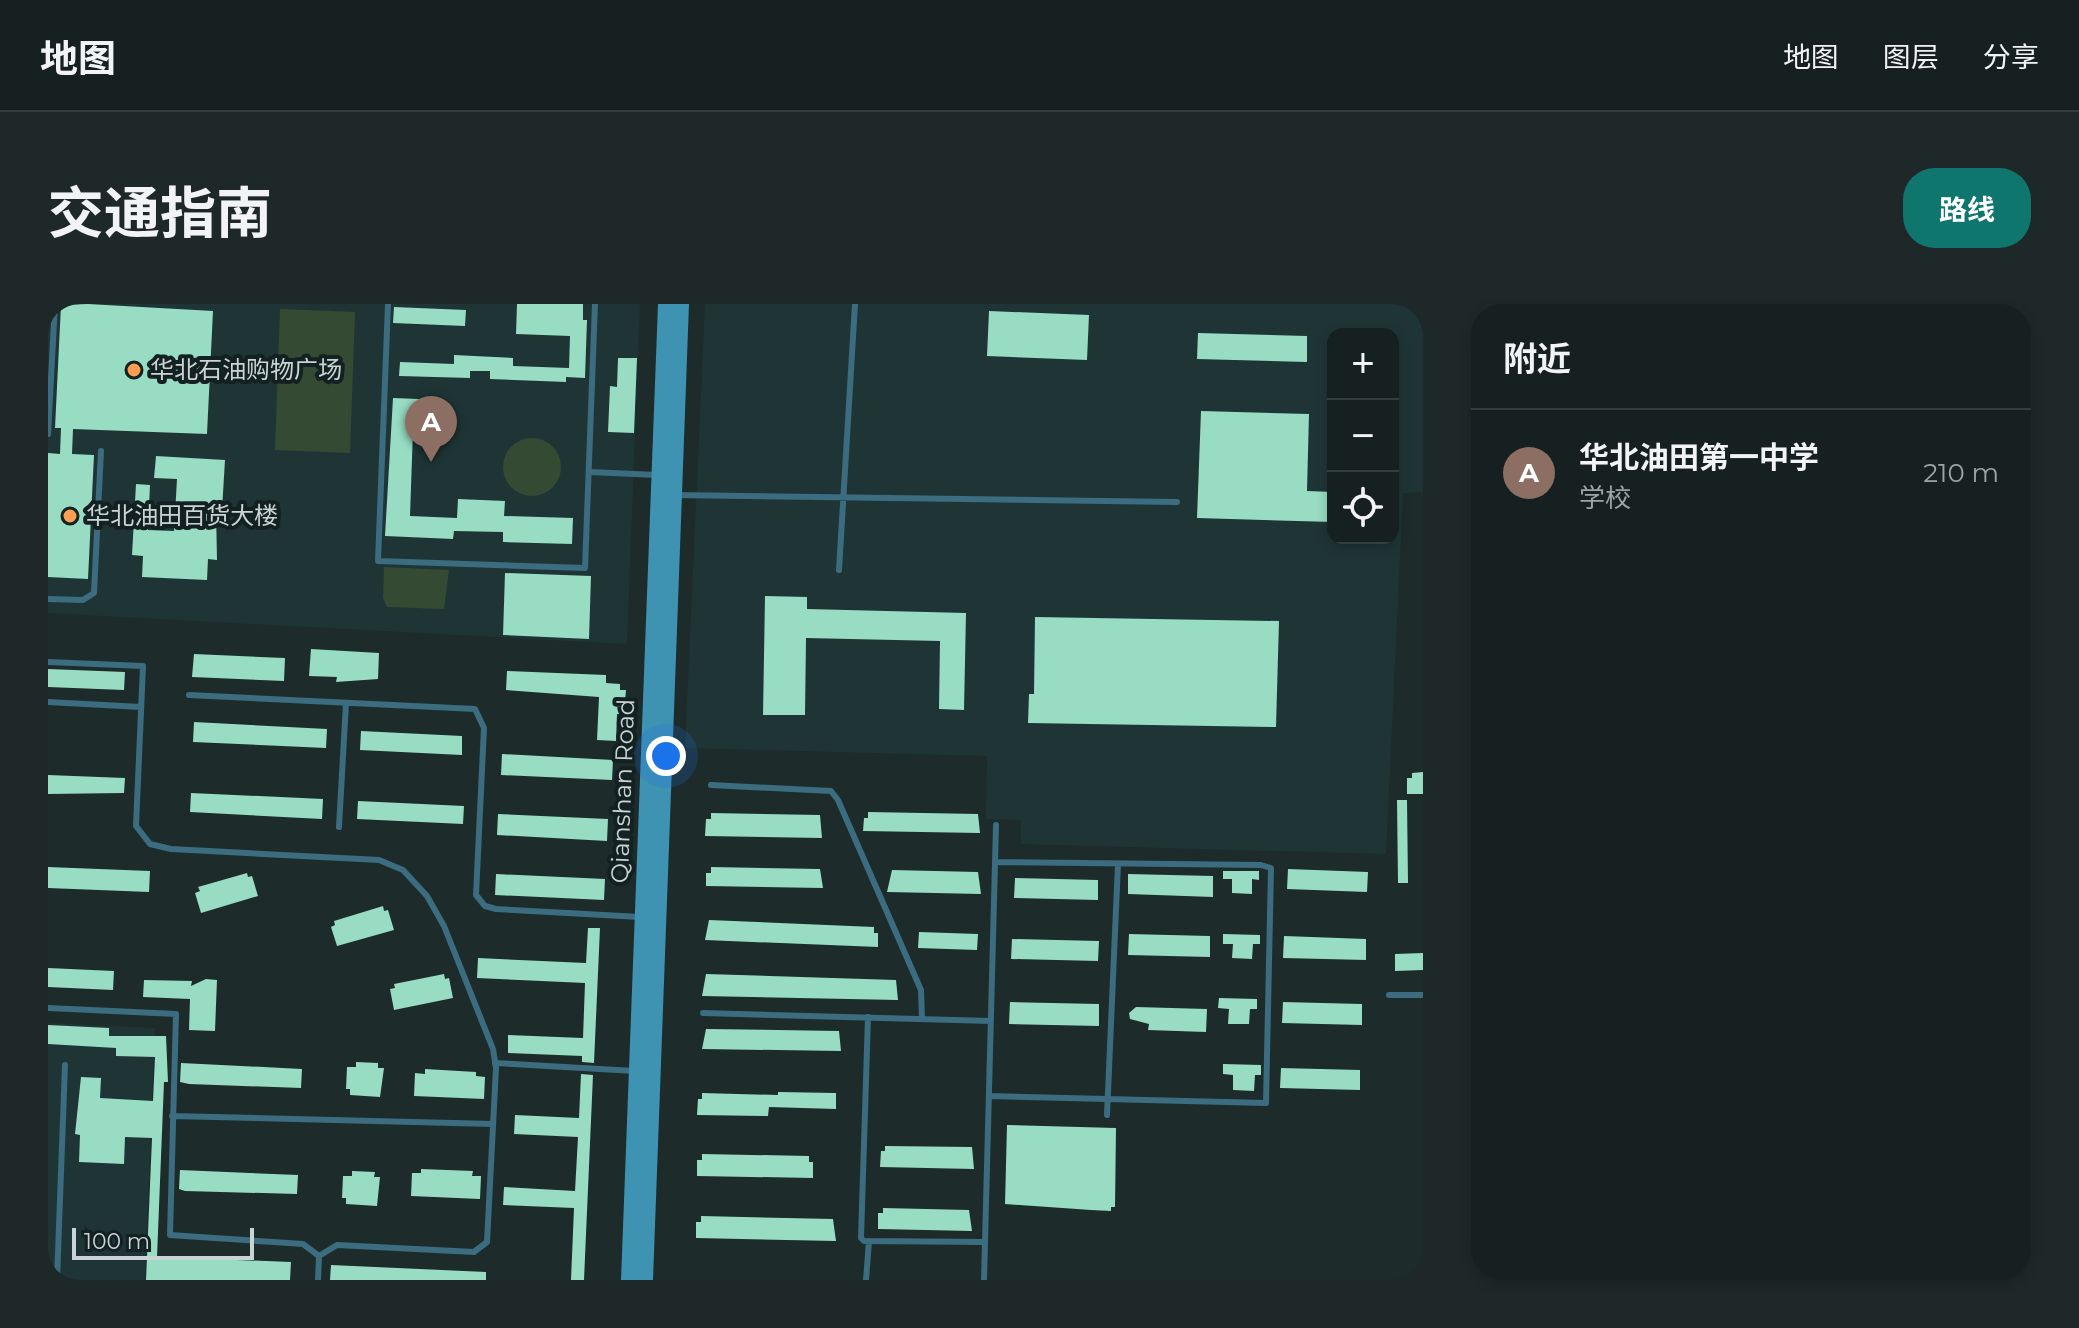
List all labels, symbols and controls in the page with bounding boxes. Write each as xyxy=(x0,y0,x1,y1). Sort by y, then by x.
text: 地图 xyxy=(40,35,116,82)
text: 地图 xyxy=(1783,40,1839,74)
text: 图层 xyxy=(1883,40,1939,74)
text: 分享 xyxy=(1983,40,2039,74)
button: 路线 xyxy=(1903,168,2031,248)
text: 交通指南 xyxy=(48,179,272,247)
map controls xyxy=(1327,328,1399,544)
button: + xyxy=(1327,328,1399,400)
text: 附近 xyxy=(1503,338,1571,380)
place label: 华北石油购物广场 xyxy=(150,355,342,384)
marker: 华北石油购物广场 xyxy=(125,361,143,379)
pin: A xyxy=(405,396,457,462)
button: − xyxy=(1327,400,1399,472)
text: 华北油田第一中学 xyxy=(1579,439,1819,476)
text: A xyxy=(1519,457,1539,489)
text: 210 m xyxy=(1923,457,1999,489)
button: locate xyxy=(1327,472,1399,544)
text: 学校 xyxy=(1579,482,1631,514)
place label: 华北油田百货大楼 xyxy=(86,501,278,530)
marker: 华北油田百货大楼 xyxy=(61,507,79,525)
street label: Qianshan Road xyxy=(605,698,640,884)
your location xyxy=(646,736,686,776)
scale bar xyxy=(72,1224,254,1260)
text: 100 m xyxy=(84,1228,150,1255)

